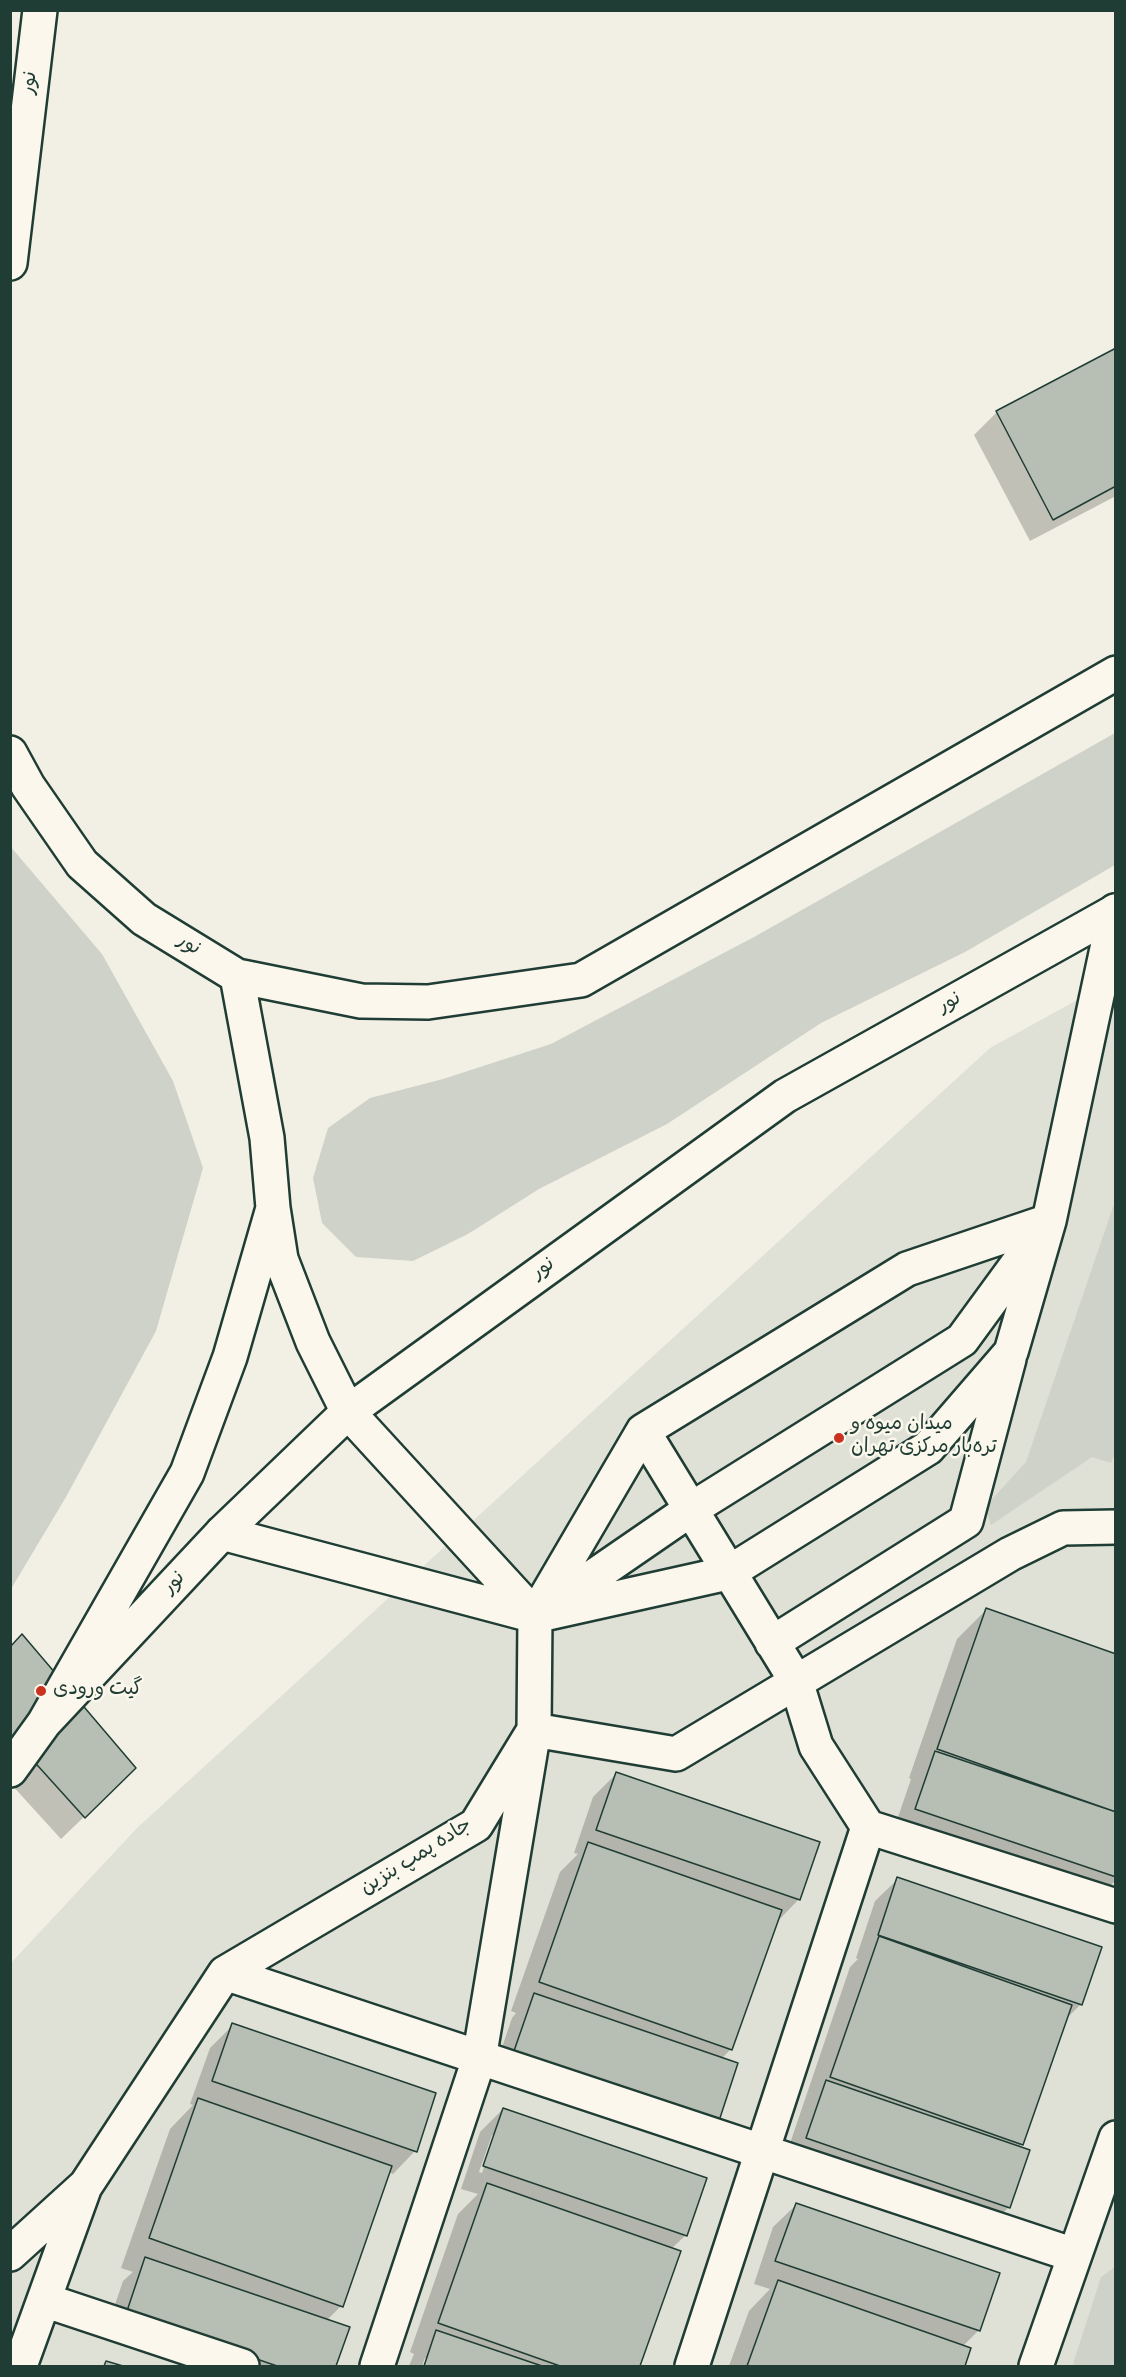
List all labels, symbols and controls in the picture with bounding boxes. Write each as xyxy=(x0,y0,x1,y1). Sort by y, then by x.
street label: نور xyxy=(18,70,44,96)
street label: نور xyxy=(172,930,204,962)
street label: نور xyxy=(934,988,966,1020)
street label: نور xyxy=(528,1253,560,1287)
place label: میدان میوه و تره‌بار مرکزی تهران xyxy=(851,1414,997,1461)
marker: میدان میوه و تره‌بار مرکزی تهران xyxy=(832,1431,846,1445)
street label: نور xyxy=(158,1567,192,1601)
place label: گیت ورودی xyxy=(53,1679,143,1703)
marker: گیت ورودی xyxy=(34,1684,48,1698)
street label: جاده پمپ بنزین xyxy=(357,1814,477,1902)

